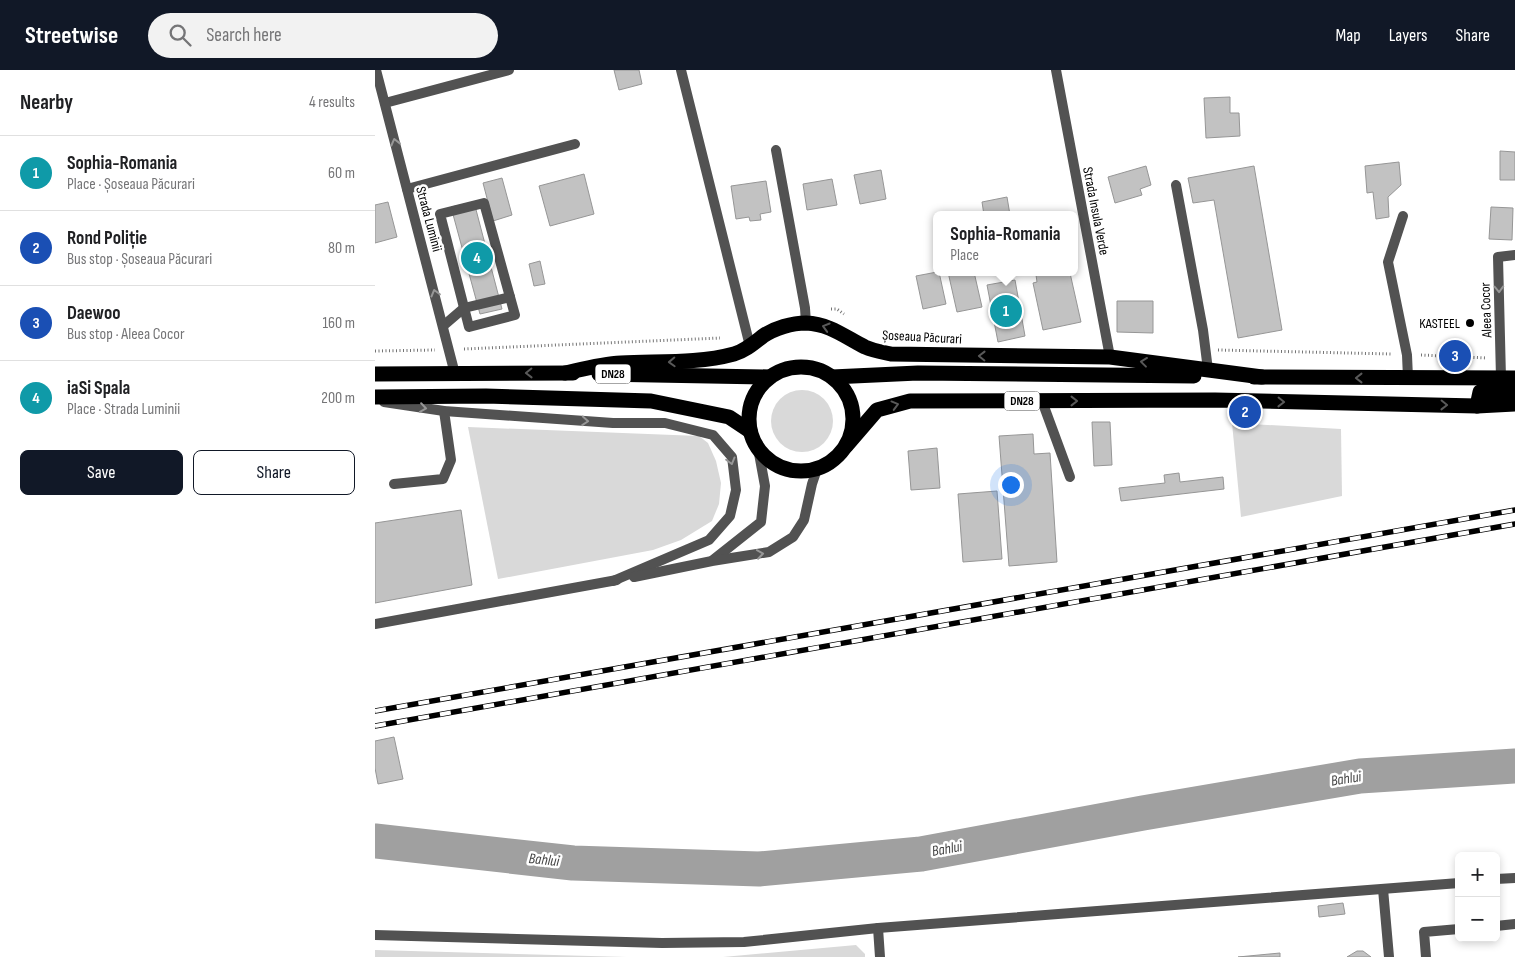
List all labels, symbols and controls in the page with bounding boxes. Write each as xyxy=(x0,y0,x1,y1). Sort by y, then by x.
search box xyxy=(148,13,498,58)
text: Streetwise xyxy=(25,21,118,50)
icon: search xyxy=(166,21,194,49)
text: Search here xyxy=(206,24,282,47)
text: Map xyxy=(1336,25,1361,46)
text: Layers xyxy=(1389,25,1428,46)
text: Share xyxy=(1456,25,1490,46)
text: Nearby xyxy=(20,90,73,115)
text: 4 results xyxy=(309,93,355,112)
one-way arrow xyxy=(390,138,401,146)
text: Sophia-Romania xyxy=(67,152,177,175)
text: 1 xyxy=(33,164,39,183)
text: 60 m xyxy=(328,164,355,183)
street label: Strada Insula Verde xyxy=(1079,165,1113,257)
text: Place · Șoseaua Păcurari xyxy=(67,175,195,194)
street label: Strada Luminii xyxy=(412,185,446,253)
popup xyxy=(933,211,1078,276)
text: Sophia-Romania xyxy=(950,223,1061,246)
text: Rond Poliție xyxy=(67,227,147,250)
text: 2 xyxy=(32,239,40,258)
text: 80 m xyxy=(328,239,355,258)
pin: 4 xyxy=(461,239,493,277)
text: Place xyxy=(950,246,979,265)
text: Bus stop · Șoseaua Păcurari xyxy=(67,250,212,269)
street label: Aleea Cocor xyxy=(1477,282,1495,339)
one-way arrow xyxy=(1493,285,1504,293)
one-way arrow xyxy=(430,290,440,298)
pin: 1 xyxy=(990,292,1022,330)
text: Daewoo xyxy=(67,302,121,325)
text: 3 xyxy=(32,314,40,333)
text: 160 m xyxy=(322,314,355,333)
place label: KASTEEL xyxy=(1419,315,1460,332)
marker: KASTEEL xyxy=(1464,317,1476,329)
one-way arrow xyxy=(822,323,830,333)
text: Bus stop · Aleea Cocor xyxy=(67,325,185,344)
street label: Șoseaua Păcurari xyxy=(882,326,962,348)
pin: 3 xyxy=(1439,337,1471,375)
one-way arrow xyxy=(978,351,986,361)
one-way arrow xyxy=(667,356,675,367)
one-way arrow xyxy=(1140,357,1148,368)
road number: DN28 xyxy=(595,364,631,384)
one-way arrow xyxy=(524,368,532,378)
one-way arrow xyxy=(1355,372,1363,383)
text: iaSi Spala xyxy=(67,377,130,400)
text: 4 xyxy=(32,389,40,408)
text: 200 m xyxy=(321,389,355,408)
road number: DN28 xyxy=(1005,392,1039,411)
pin: 2 xyxy=(1229,393,1261,431)
one-way arrow xyxy=(1071,396,1079,406)
one-way arrow xyxy=(1278,396,1286,407)
text: Place · Strada Luminii xyxy=(67,400,180,419)
one-way arrow xyxy=(891,400,899,411)
one-way arrow xyxy=(1440,400,1448,410)
one-way arrow xyxy=(420,402,428,413)
one-way arrow xyxy=(581,415,589,426)
button: Save xyxy=(20,450,183,495)
button: Share xyxy=(193,450,355,495)
one-way arrow xyxy=(725,457,736,465)
your location xyxy=(998,472,1024,498)
one-way arrow xyxy=(756,549,764,559)
water label: Bahlui xyxy=(1329,767,1364,791)
water label: Bahlui xyxy=(930,837,965,861)
water label: Bahlui xyxy=(528,849,561,871)
map controls xyxy=(1455,852,1500,942)
button: + xyxy=(1455,852,1500,897)
button: − xyxy=(1455,897,1500,942)

